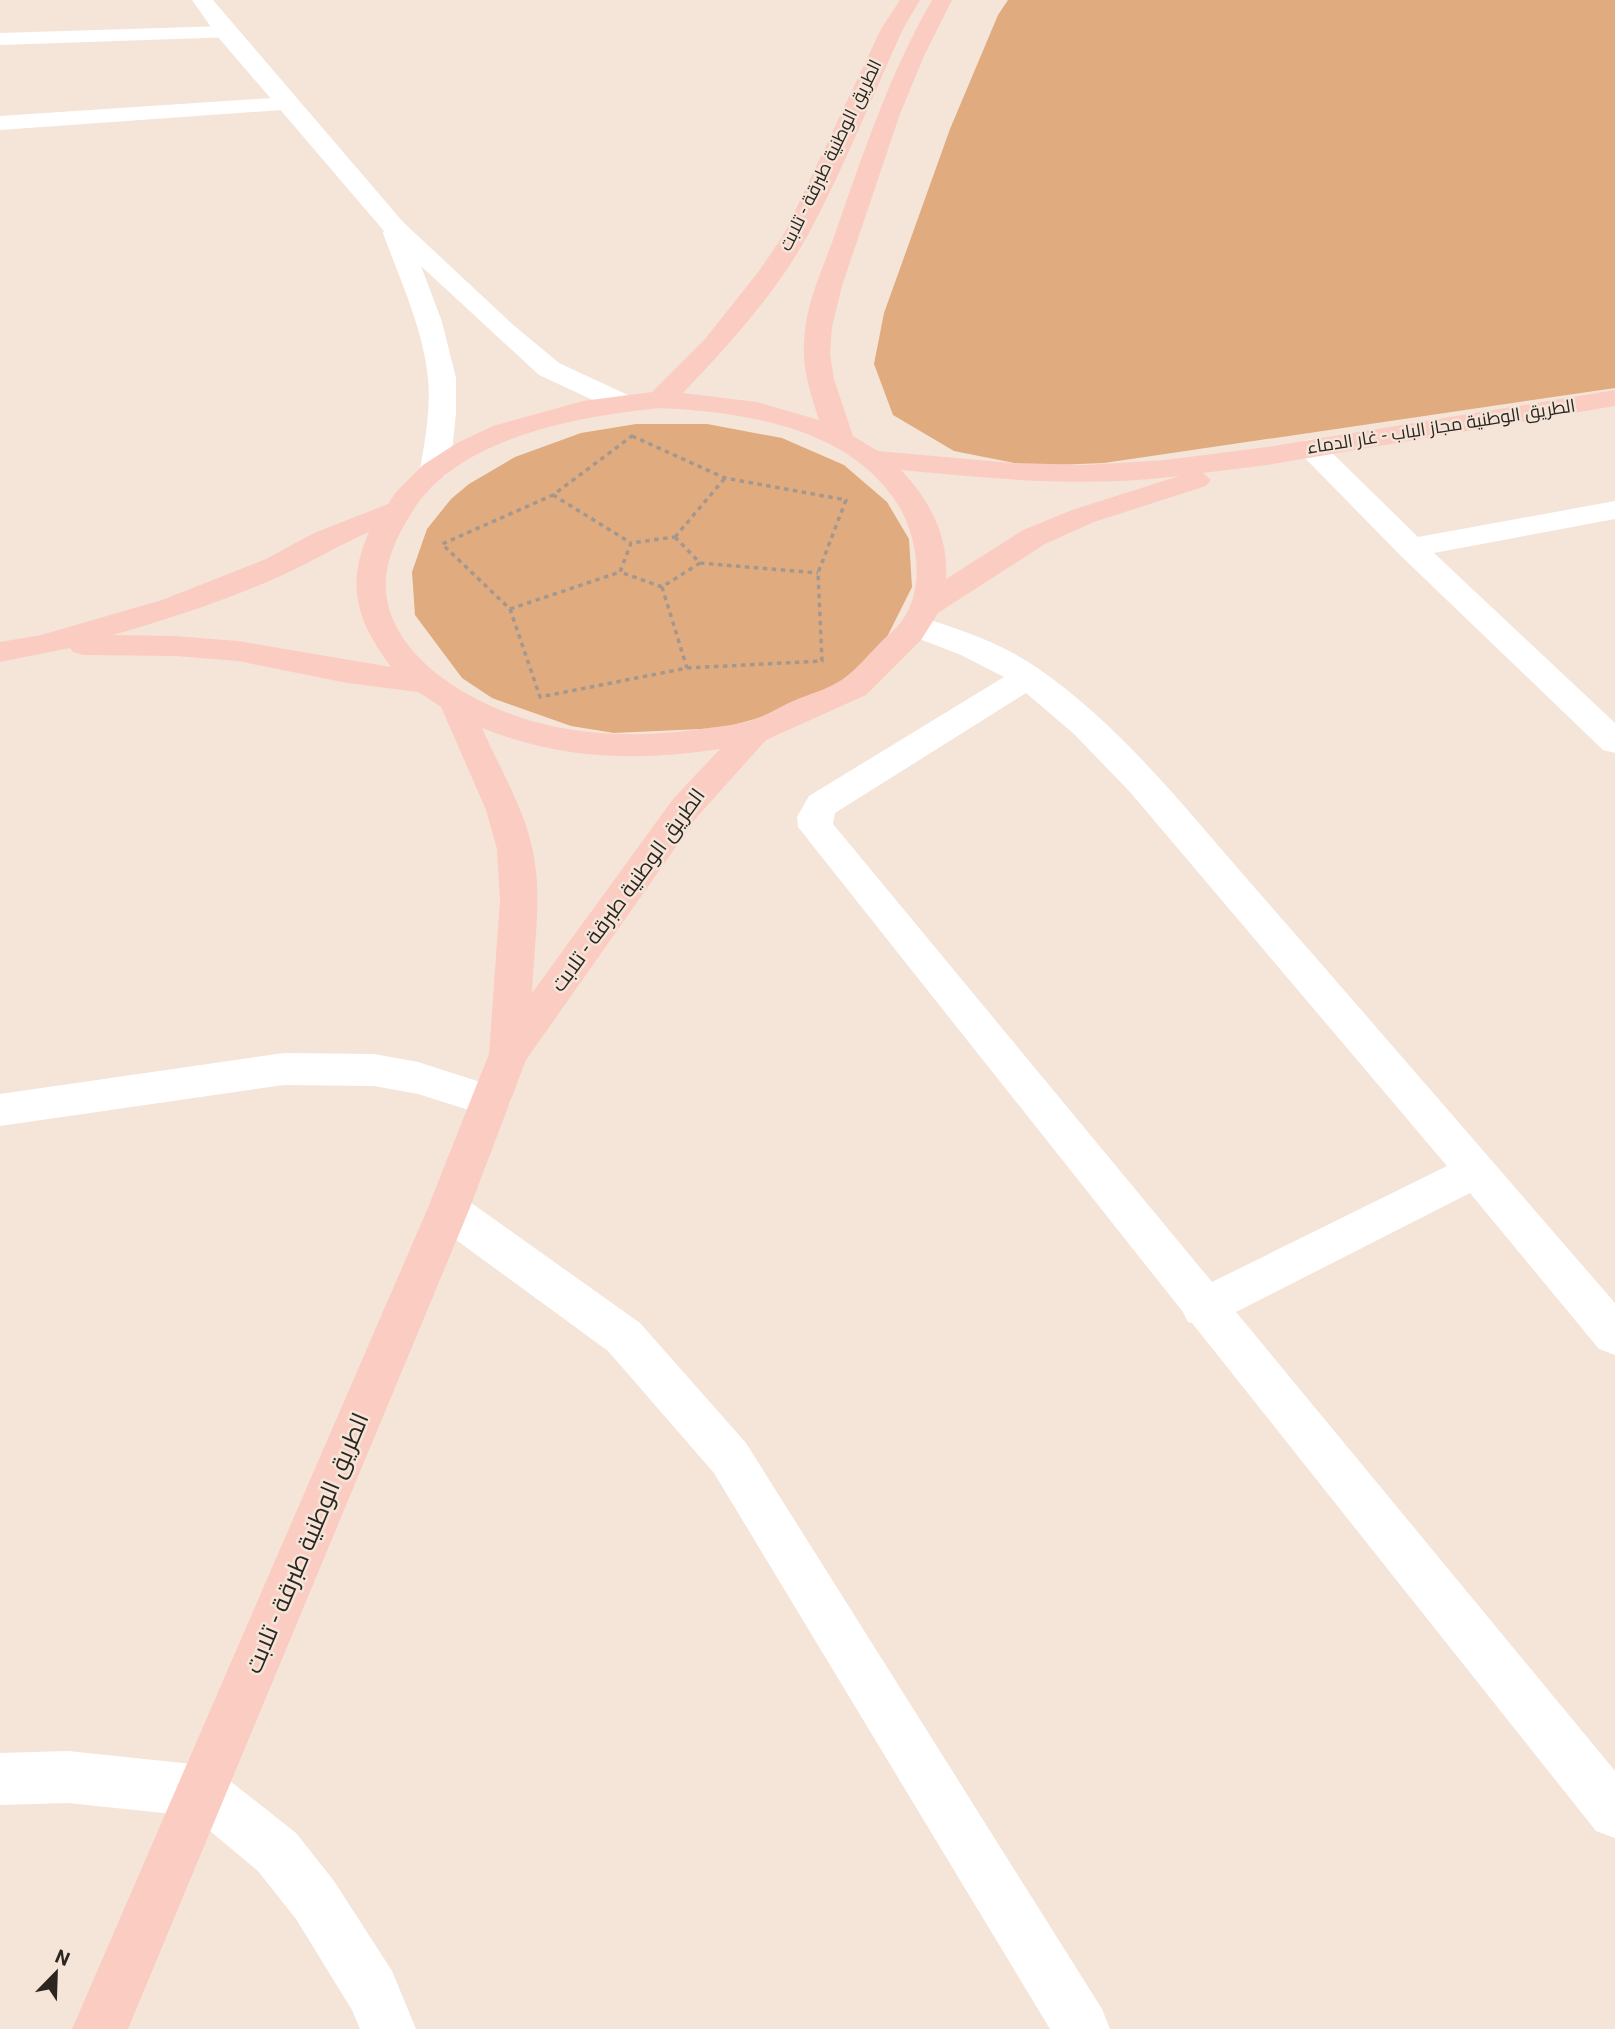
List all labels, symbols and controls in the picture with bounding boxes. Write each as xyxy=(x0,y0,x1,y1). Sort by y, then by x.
street label: الطريق الوطنية طبرقة - تلابت xyxy=(774,56,887,255)
street label: الطريق الوطنية مجاز الباب - غار الدماء xyxy=(1305,394,1577,460)
street label: الطريق الوطنية طبرقة - تلابت xyxy=(546,784,711,997)
street label: الطريق الوطنية طبرقة - تلابت xyxy=(239,1409,376,1678)
north arrow xyxy=(21,1938,91,2008)
text: N xyxy=(52,1945,73,1971)

